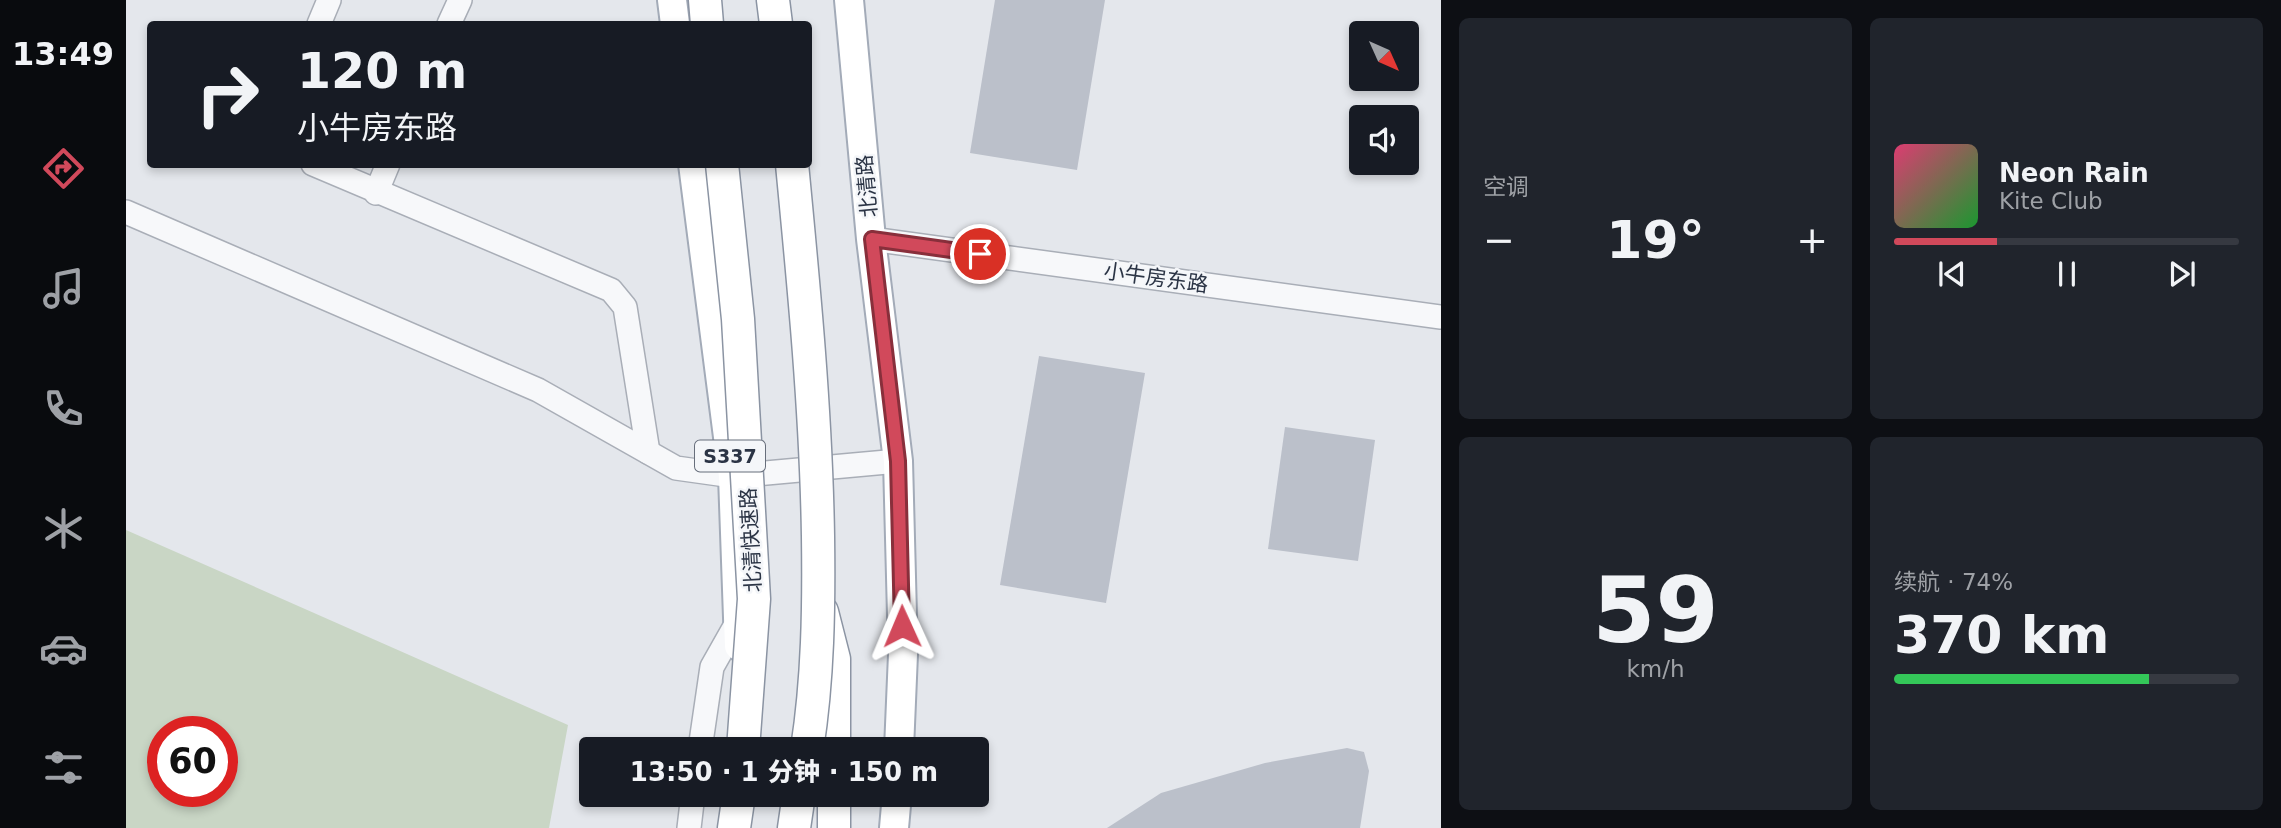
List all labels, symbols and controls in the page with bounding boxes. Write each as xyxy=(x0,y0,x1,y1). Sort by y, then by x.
north arrow xyxy=(1349,21,1419,91)
map controls xyxy=(1349,21,1419,175)
text: 13:49 xyxy=(12,35,114,73)
text: 120 m xyxy=(297,43,467,100)
icon: right xyxy=(182,49,273,140)
button: sound xyxy=(1349,105,1419,175)
text: 小牛房东路 xyxy=(297,109,457,147)
icon: directions xyxy=(39,144,88,193)
street label: 北清路 xyxy=(852,154,882,218)
text: Neon Rain xyxy=(1999,158,2149,188)
text: 空调 xyxy=(1483,174,1529,200)
text: Kite Club xyxy=(1999,188,2103,214)
text: 19° xyxy=(1606,210,1705,270)
text: − xyxy=(1483,218,1515,262)
text: + xyxy=(1796,218,1828,262)
pin xyxy=(950,224,1010,284)
icon: arrive xyxy=(961,235,999,273)
icon: previous xyxy=(1933,255,1971,293)
icon: pause xyxy=(2048,255,2086,293)
icon: next xyxy=(2163,255,2201,293)
street label: 小牛房东路 xyxy=(1102,259,1210,297)
icon: music xyxy=(39,264,88,313)
icon: phone xyxy=(39,384,88,433)
road number: S337 xyxy=(695,440,765,471)
street label: 北清快速路 xyxy=(736,487,766,593)
icon: climate xyxy=(39,504,88,553)
text: 59 xyxy=(1592,558,1719,663)
text: 续航 · 74% xyxy=(1894,569,2013,595)
position arrow xyxy=(865,589,939,663)
text: 370 km xyxy=(1894,605,2109,665)
icon: car xyxy=(39,624,88,673)
text: km/h xyxy=(1626,656,1685,682)
speed limit sign: 60 xyxy=(147,716,238,807)
icon: filters xyxy=(39,743,88,792)
text: 13:50 · 1 分钟 · 150 m xyxy=(630,757,938,787)

